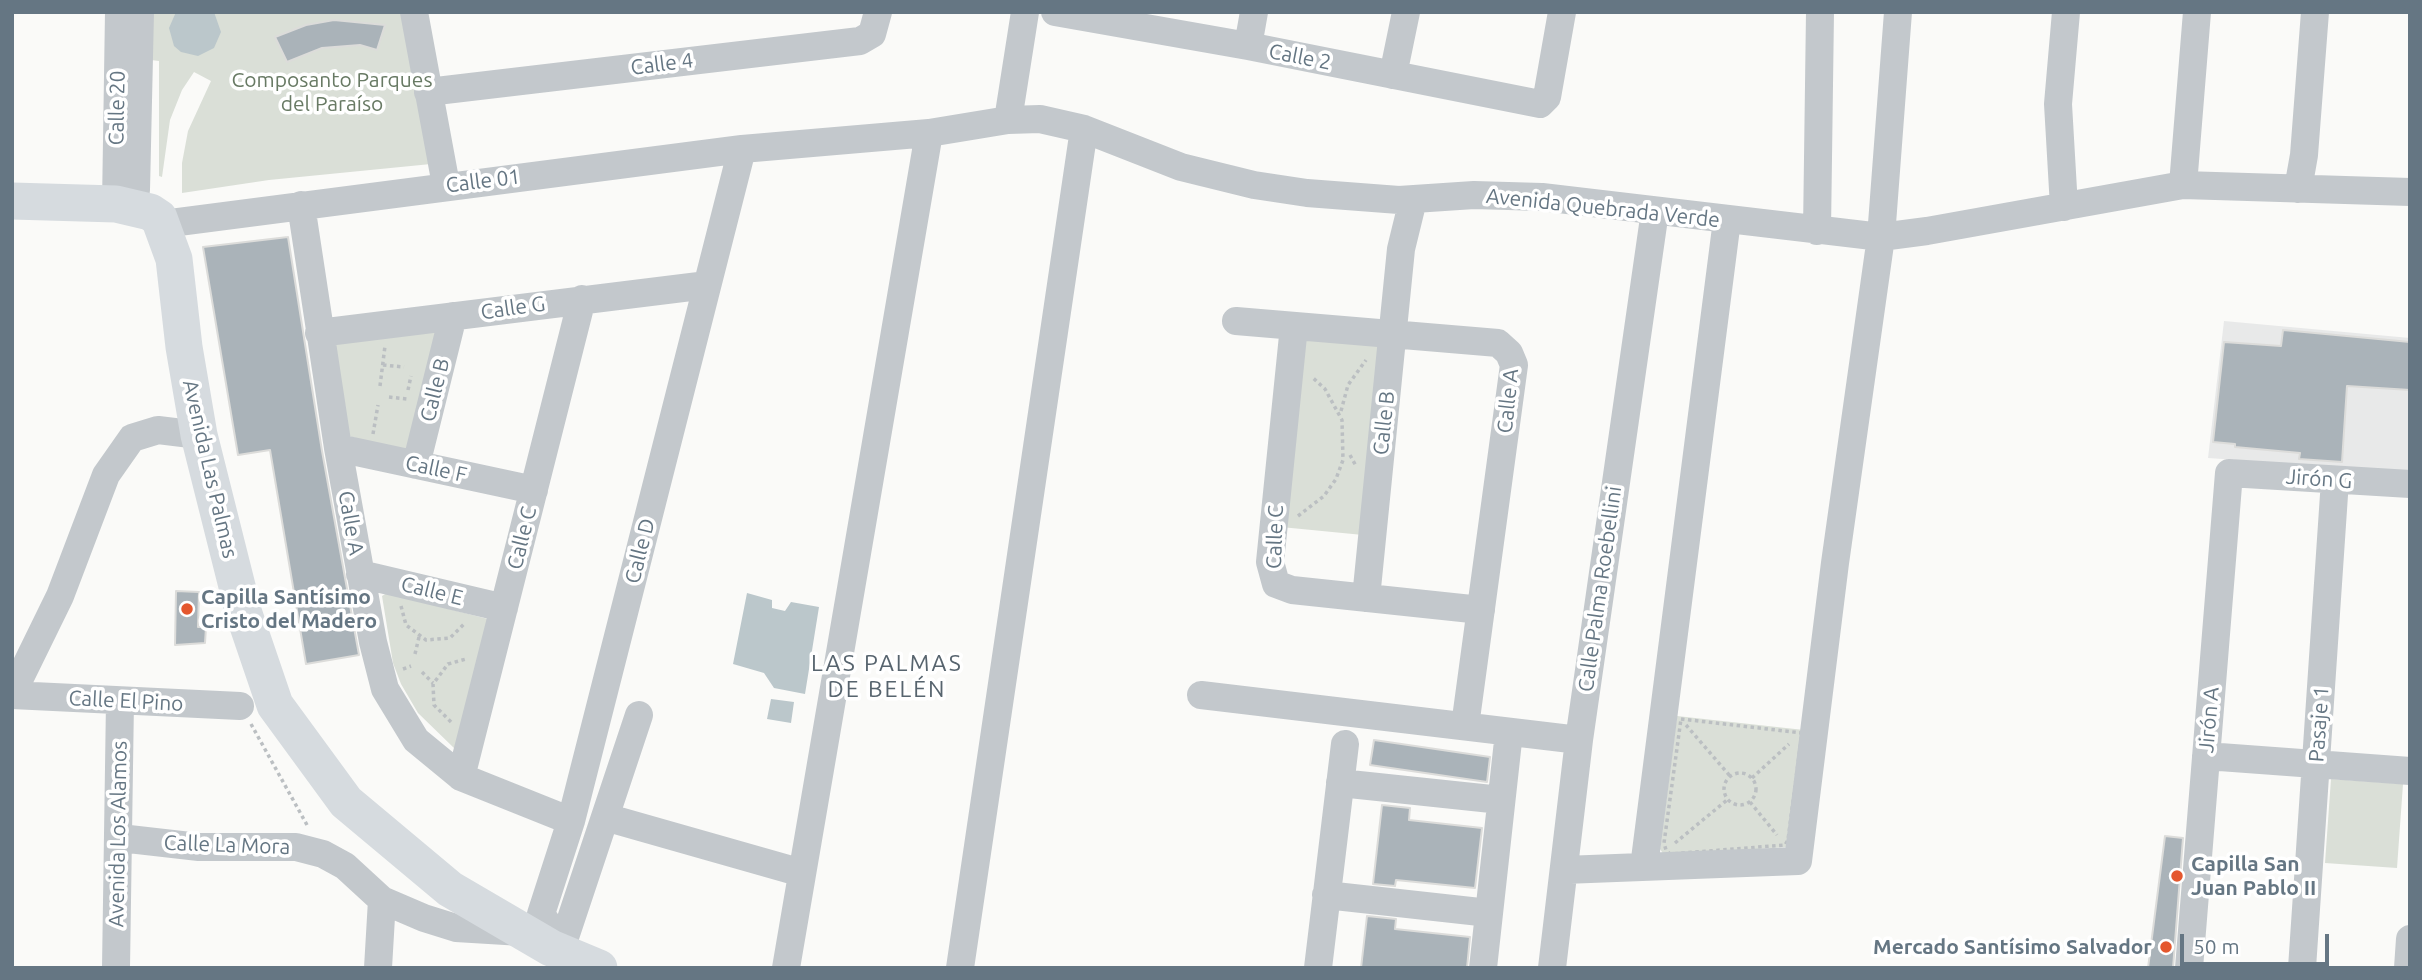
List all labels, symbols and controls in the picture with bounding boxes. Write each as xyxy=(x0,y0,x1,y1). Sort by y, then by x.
street label: Calle 2 xyxy=(1267,39,1333,75)
street label: Calle 4 xyxy=(629,48,695,80)
park label: Composanto Parques del Paraíso xyxy=(231,67,433,117)
street label: Calle 20 xyxy=(104,70,130,146)
street label: Calle 01 xyxy=(444,164,522,198)
street label: Avenida Quebrada Verde xyxy=(1485,183,1721,233)
street label: Calle G xyxy=(479,291,547,325)
street label: Calle B xyxy=(415,356,455,424)
street label: Calle A xyxy=(1492,367,1524,435)
street label: Avenida Las Palmas xyxy=(177,377,243,561)
street label: Calle B xyxy=(1368,390,1400,456)
street label: Calle F xyxy=(403,450,469,488)
street label: Jirón G xyxy=(2285,464,2353,494)
street label: Calle Palma Roebellini xyxy=(1573,485,1627,693)
street label: Calle A xyxy=(333,489,369,557)
street label: Calle C xyxy=(502,504,542,572)
street label: Calle C xyxy=(1261,505,1289,569)
street label: Calle D xyxy=(620,516,660,586)
street label: Calle E xyxy=(398,571,466,611)
place label: Capilla Santísimo Cristo del Madero xyxy=(201,584,377,634)
marker: Capilla Santísimo Cristo del Madero xyxy=(179,601,195,617)
district label: LAS PALMAS DE BELÉN xyxy=(812,649,962,703)
street label: Calle El Pino xyxy=(68,685,184,717)
street label: Pasaje 1 xyxy=(2304,685,2334,763)
street label: Jirón A xyxy=(2194,686,2224,754)
street label: Avenida Los Alamos xyxy=(104,741,132,927)
street label: Calle La Mora xyxy=(163,830,291,860)
place label: Capilla San Juan Pablo II xyxy=(2191,851,2316,901)
marker: Capilla San Juan Pablo II xyxy=(2169,868,2185,884)
scale bar xyxy=(2184,920,2333,964)
place label: Mercado Santísimo Salvador xyxy=(1873,934,2152,960)
text: 50 m xyxy=(2193,934,2240,958)
marker: Mercado Santísimo Salvador xyxy=(2158,939,2174,955)

